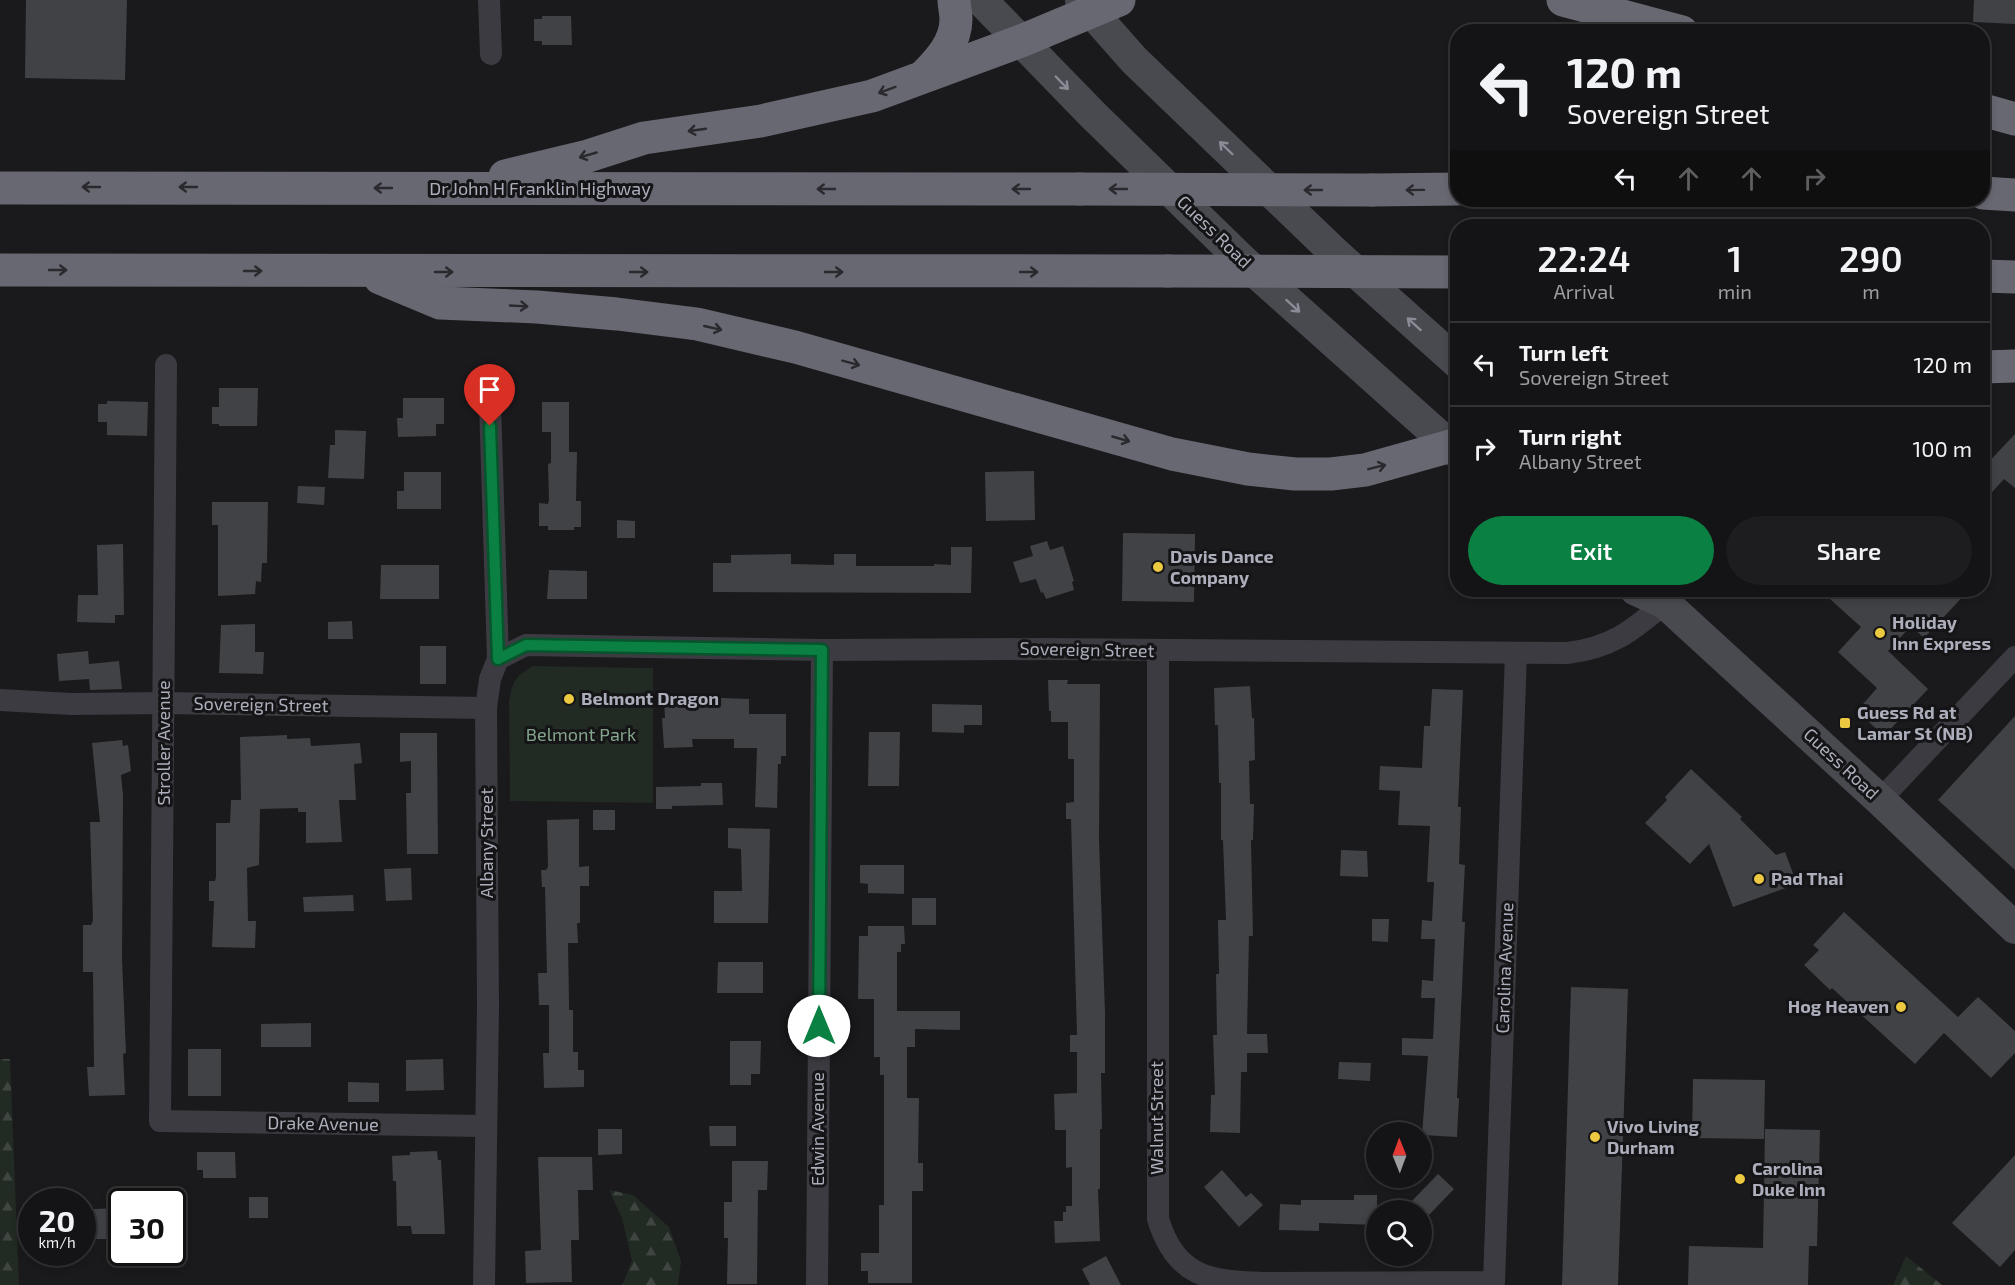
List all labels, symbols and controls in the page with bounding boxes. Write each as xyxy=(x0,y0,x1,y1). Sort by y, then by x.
text: 120 m xyxy=(1567,46,1682,96)
icon: left xyxy=(1468,48,1546,126)
one-way arrow xyxy=(1055,76,1069,91)
one-way arrow xyxy=(879,86,897,97)
text: Sovereign Street xyxy=(1567,97,1769,129)
one-way arrow xyxy=(687,125,707,136)
one-way arrow xyxy=(1218,141,1233,155)
one-way arrow xyxy=(579,150,598,161)
icon: left xyxy=(1609,162,1642,195)
icon: ahead xyxy=(1672,162,1705,195)
icon: ahead xyxy=(1735,162,1768,195)
icon: right xyxy=(1798,162,1831,195)
street label: Dr John H Franklin Highway xyxy=(429,177,651,199)
one-way arrow xyxy=(82,181,102,193)
one-way arrow xyxy=(178,181,198,193)
one-way arrow xyxy=(373,182,393,194)
one-way arrow xyxy=(817,183,837,195)
one-way arrow xyxy=(1012,183,1032,195)
one-way arrow xyxy=(1109,183,1129,195)
one-way arrow xyxy=(1304,184,1324,196)
one-way arrow xyxy=(1405,184,1425,196)
street label: Guess Road xyxy=(1173,190,1257,272)
text: 22:24 xyxy=(1537,236,1631,279)
text: 1 xyxy=(1727,236,1742,279)
text: 290 xyxy=(1839,236,1903,279)
one-way arrow xyxy=(48,265,68,276)
one-way arrow xyxy=(243,265,263,277)
one-way arrow xyxy=(434,266,454,278)
one-way arrow xyxy=(629,266,649,278)
one-way arrow xyxy=(824,266,844,278)
one-way arrow xyxy=(1019,266,1039,278)
text: Arrival xyxy=(1553,279,1614,303)
text: min xyxy=(1718,279,1752,303)
text: m xyxy=(1862,279,1880,303)
one-way arrow xyxy=(1285,299,1300,313)
one-way arrow xyxy=(509,300,529,311)
one-way arrow xyxy=(1407,317,1422,331)
one-way arrow xyxy=(703,323,722,334)
text: Turn left xyxy=(1519,339,1608,365)
icon: left xyxy=(1468,348,1501,381)
text: 120 m xyxy=(1913,351,1972,377)
one-way arrow xyxy=(841,357,860,369)
pin xyxy=(464,364,515,426)
text: Sovereign Street xyxy=(1519,365,1669,389)
icon: arrive xyxy=(473,373,506,406)
text: Turn right xyxy=(1519,423,1621,449)
icon: right xyxy=(1468,432,1501,465)
one-way arrow xyxy=(1111,434,1130,446)
text: 100 m xyxy=(1913,435,1972,461)
text: Albany Street xyxy=(1519,449,1642,473)
one-way arrow xyxy=(1367,460,1386,472)
button: Exit xyxy=(1468,516,1714,585)
button: Share xyxy=(1726,516,1972,585)
place label: Davis Dance Company xyxy=(1170,545,1274,588)
marker: Davis Dance Company xyxy=(1151,560,1165,574)
place label: Holiday Inn Express xyxy=(1892,611,1991,654)
marker: Holiday Inn Express xyxy=(1873,626,1887,640)
street label: Sovereign Street xyxy=(1019,637,1155,661)
street label: Stroller Avenue xyxy=(152,680,174,806)
place label: Belmont Dragon xyxy=(581,687,719,709)
street label: Sovereign Street xyxy=(193,692,329,716)
marker: Belmont Dragon xyxy=(562,692,576,706)
place label: Guess Rd at Lamar St (NB) xyxy=(1857,701,1973,744)
marker: Guess Rd at Lamar St (NB) xyxy=(1838,716,1852,730)
park label: Belmont Park xyxy=(526,723,636,745)
street label: Guess Road xyxy=(1799,723,1884,804)
street label: Albany Street xyxy=(475,788,497,898)
place label: Pad Thai xyxy=(1771,867,1843,889)
marker: Pad Thai xyxy=(1752,872,1766,886)
street label: Carolina Avenue xyxy=(1491,902,1517,1034)
position arrow xyxy=(787,994,851,1058)
place label: Hog Heaven xyxy=(1788,995,1889,1017)
marker: Hog Heaven xyxy=(1894,1000,1908,1014)
street label: Walnut Street xyxy=(1145,1061,1167,1175)
street label: Edwin Avenue xyxy=(806,1072,828,1186)
street label: Drake Avenue xyxy=(267,1111,379,1135)
place label: Vivo Living Durham xyxy=(1607,1115,1700,1158)
north arrow xyxy=(1366,1122,1432,1188)
map controls xyxy=(1366,1122,1432,1266)
marker: Vivo Living Durham xyxy=(1588,1130,1602,1144)
place label: Carolina Duke Inn xyxy=(1752,1157,1826,1200)
marker: Carolina Duke Inn xyxy=(1733,1172,1747,1186)
speed limit sign: 30 xyxy=(108,1188,186,1266)
button: search xyxy=(1366,1200,1432,1266)
text: 20 xyxy=(39,1202,75,1238)
text: km/h xyxy=(38,1233,76,1251)

